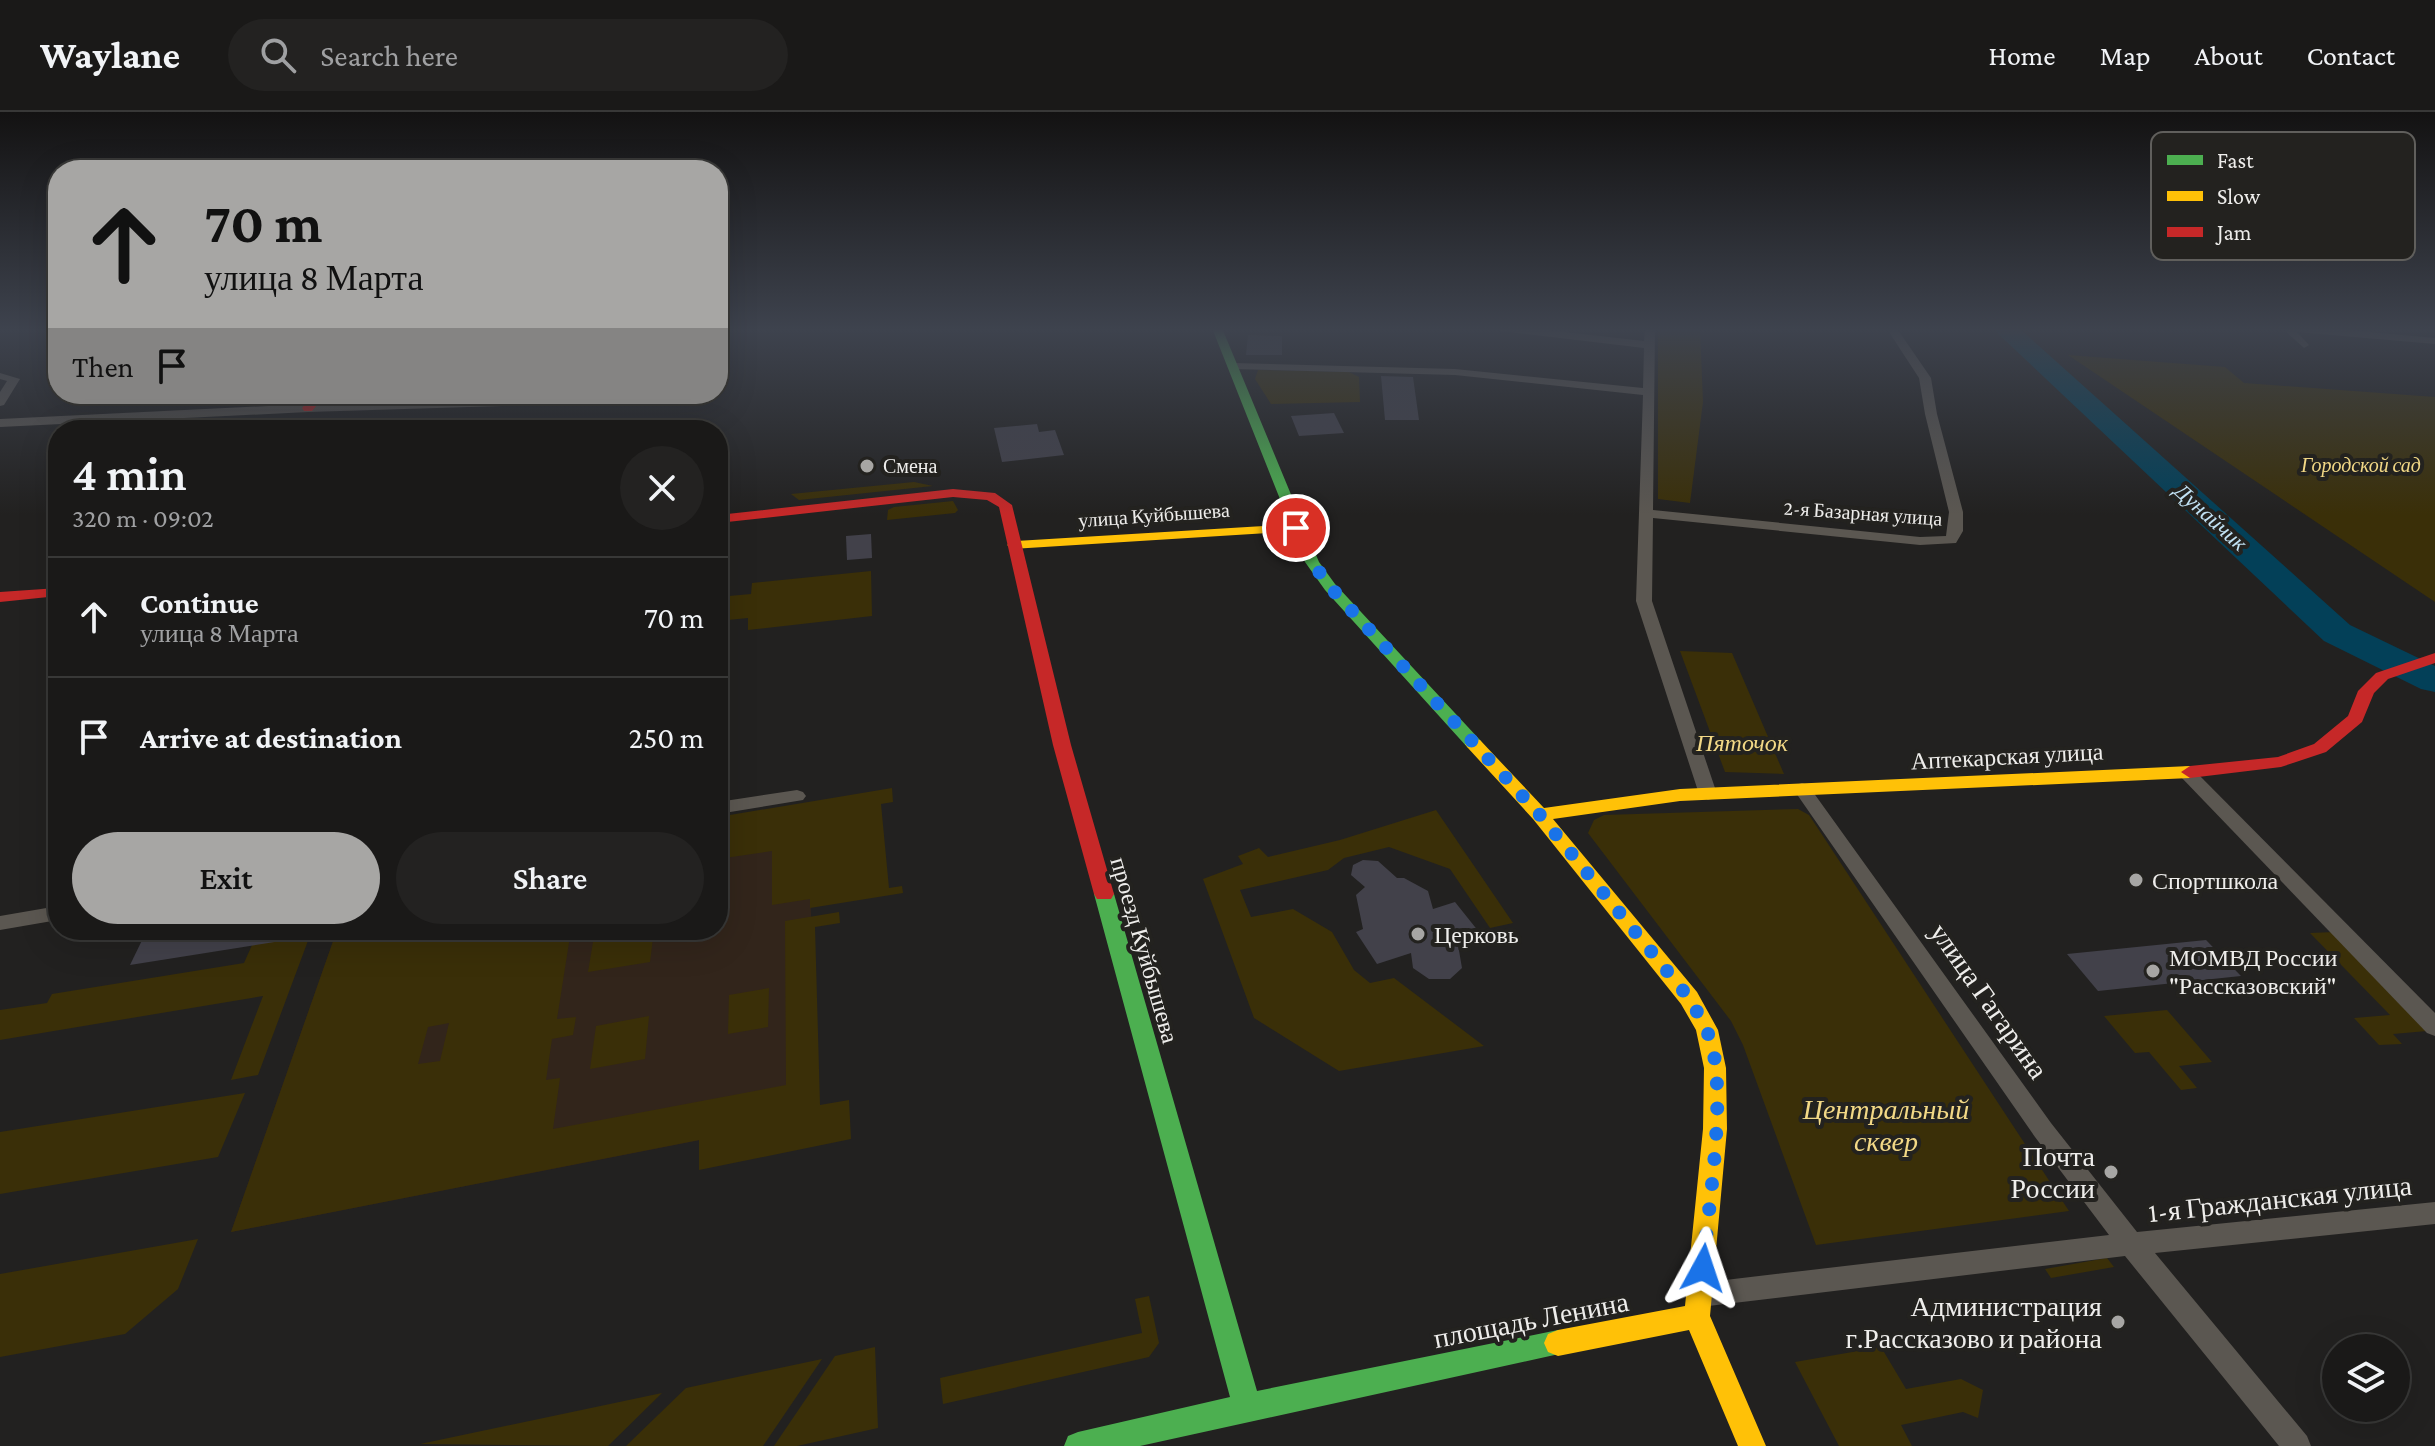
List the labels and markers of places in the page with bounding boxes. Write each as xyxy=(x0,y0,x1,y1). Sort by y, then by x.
place label: Смена xyxy=(883,455,938,477)
marker: Смена xyxy=(858,457,876,475)
pin xyxy=(1262,494,1330,562)
place label: Спортшкола xyxy=(2152,867,2279,894)
marker: Спортшкола xyxy=(2127,871,2145,889)
place label: Церковь xyxy=(1434,921,1519,948)
marker: Церковь xyxy=(1409,925,1427,943)
place label: МОМВД России "Рассказовский" xyxy=(2169,944,2337,999)
marker: МОМВД России "Рассказовский" xyxy=(2144,962,2162,980)
place label: Почта России xyxy=(2011,1141,2096,1204)
marker: Почта России xyxy=(2102,1163,2120,1181)
place label: Администрация г.Рассказово и района xyxy=(1845,1291,2103,1354)
marker: Администрация г.Рассказово и района xyxy=(2109,1313,2127,1331)

